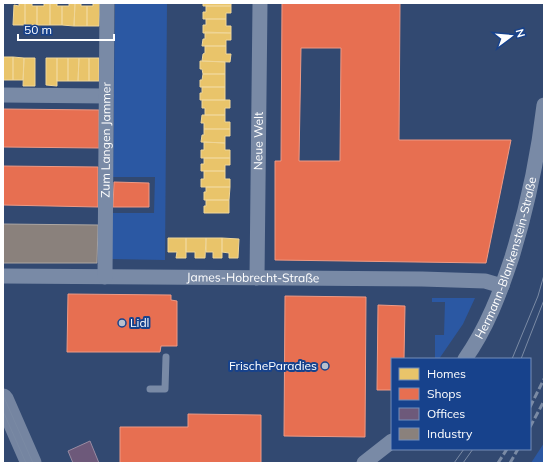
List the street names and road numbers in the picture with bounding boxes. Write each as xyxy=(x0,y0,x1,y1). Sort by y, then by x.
street label: Zum Langen Jammer xyxy=(98,82,113,198)
street label: Neue Welt xyxy=(250,112,266,170)
street label: Hermann-Blankenstein-Straße xyxy=(471,175,539,342)
street label: James-Hobrecht-Straße xyxy=(187,269,319,285)

